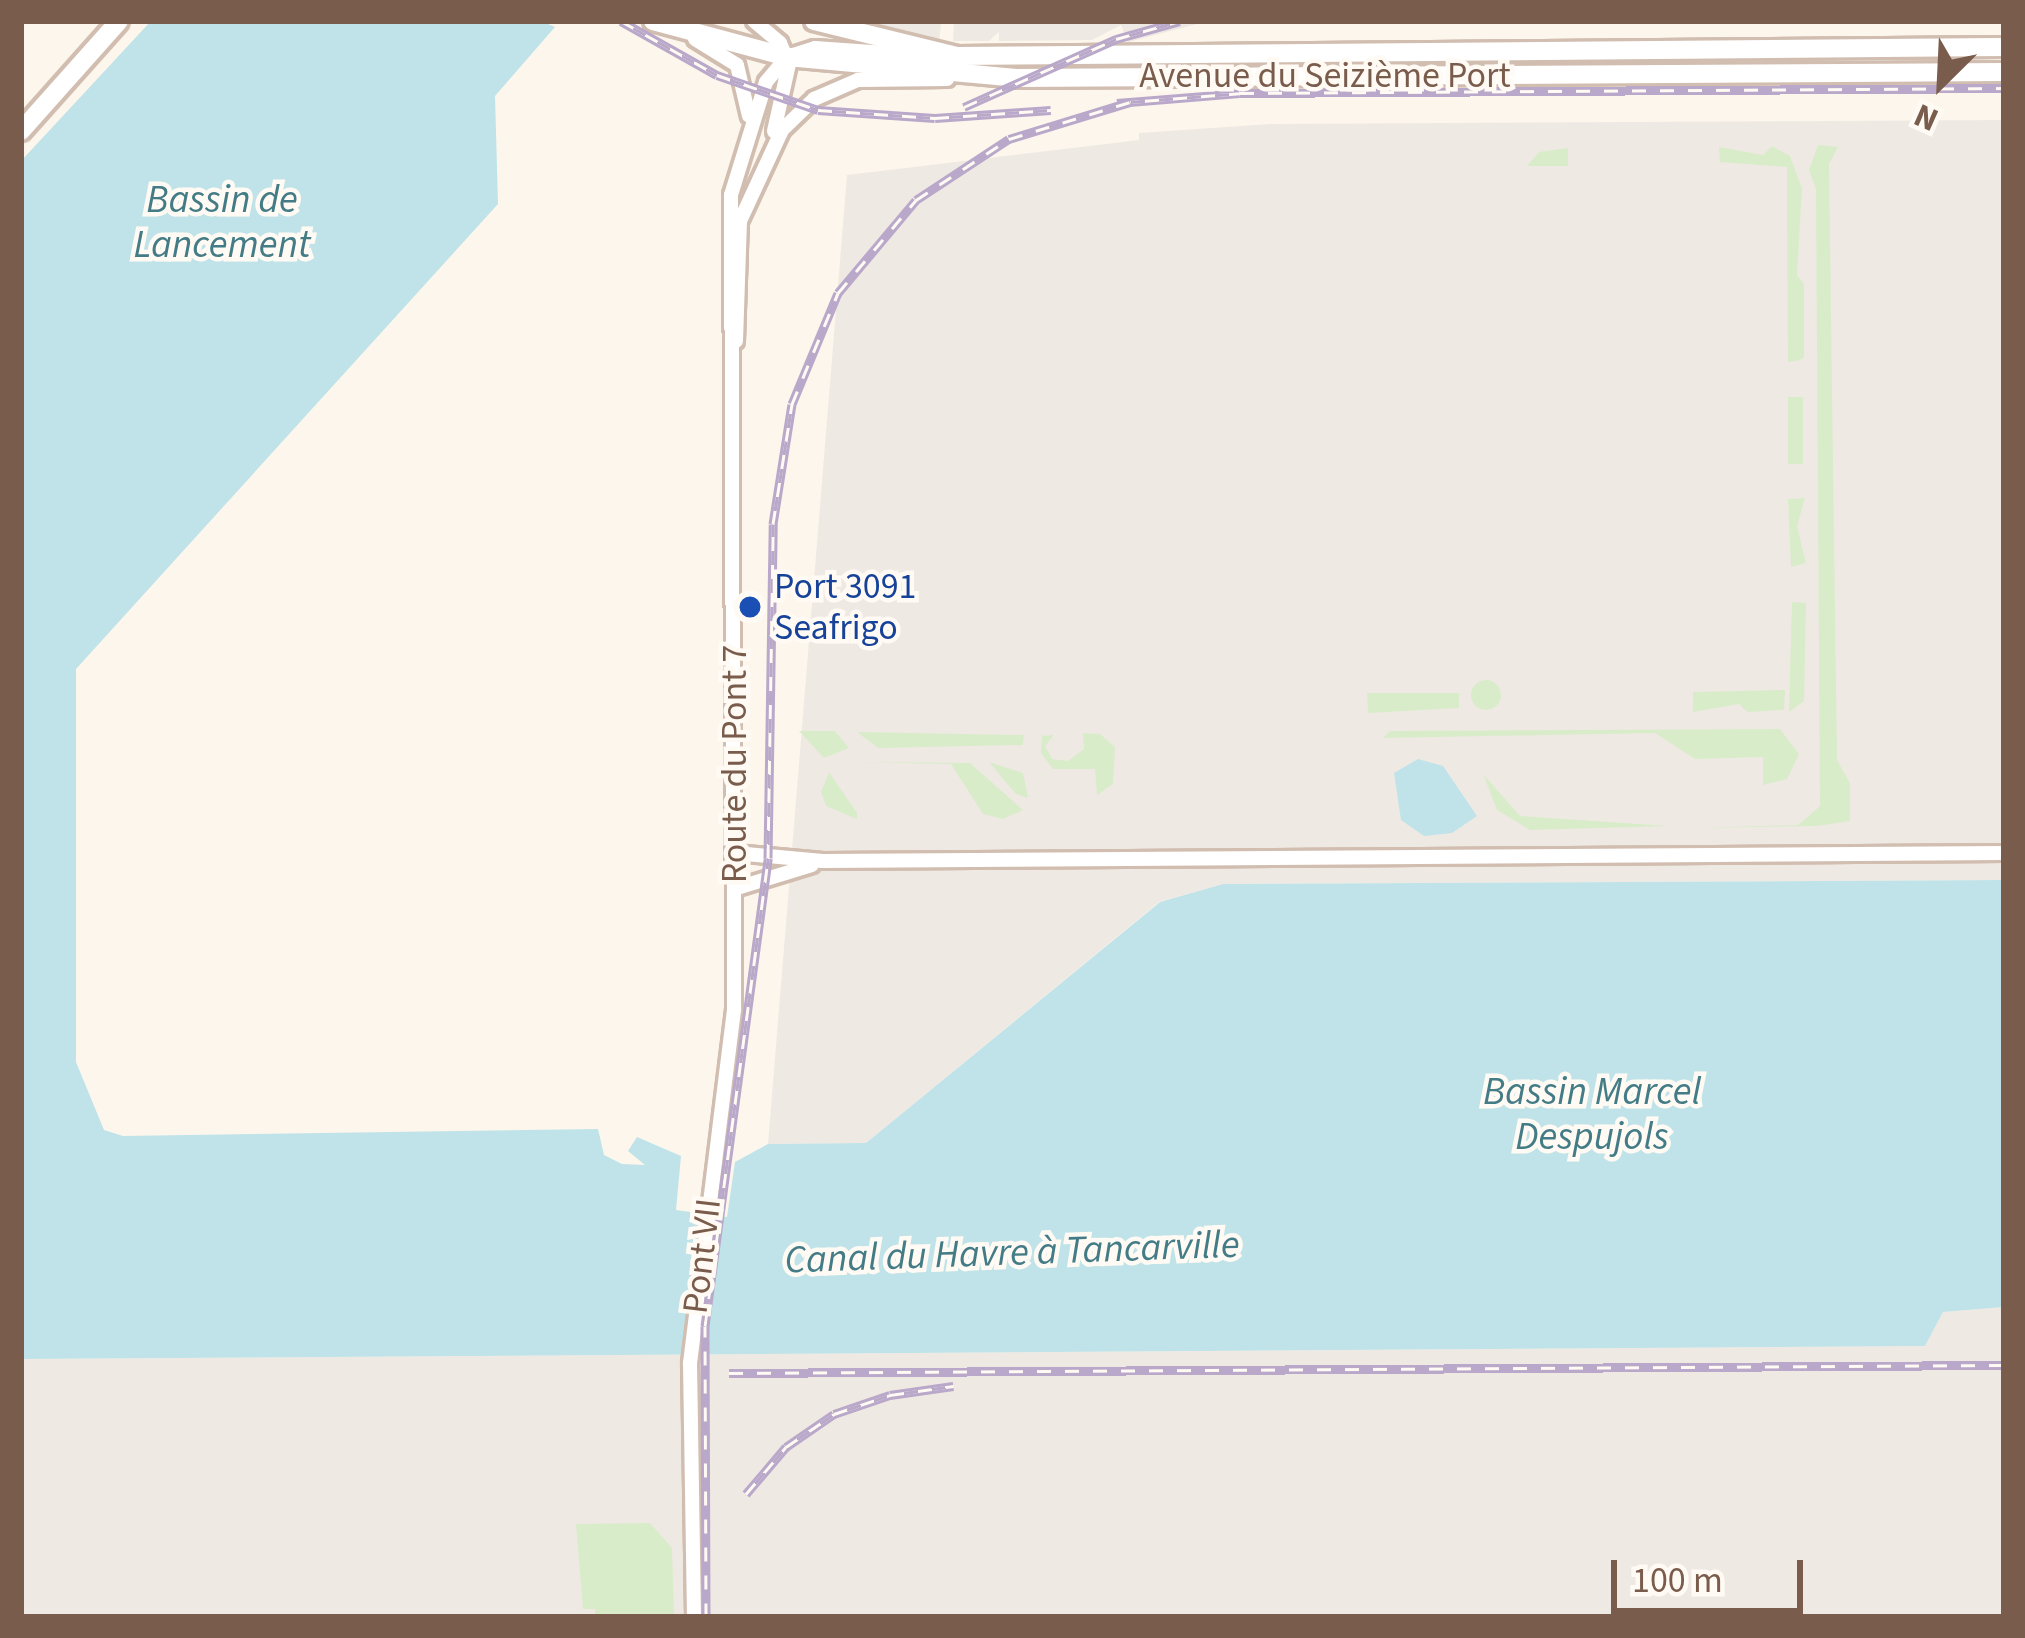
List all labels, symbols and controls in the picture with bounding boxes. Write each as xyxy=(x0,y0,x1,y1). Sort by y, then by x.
north arrow xyxy=(1881,24,2001,144)
street label: Avenue du Seizième Port xyxy=(1139,54,1511,98)
text: N xyxy=(1907,91,1946,143)
water label: Bassin de Lancement xyxy=(133,178,311,269)
place label: Port 3091 Seafrigo xyxy=(774,564,916,649)
marker: Port 3091 Seafrigo xyxy=(737,594,763,620)
street label: Route du Pont 7 xyxy=(713,645,757,883)
water label: Bassin Marcel Despujols xyxy=(1483,1070,1701,1161)
street label: Pont VII xyxy=(674,1196,730,1316)
water label: Canal du Havre à Tancarville xyxy=(784,1222,1240,1284)
scale bar xyxy=(1617,1536,1809,1610)
text: 100 m xyxy=(1632,1555,1723,1606)

